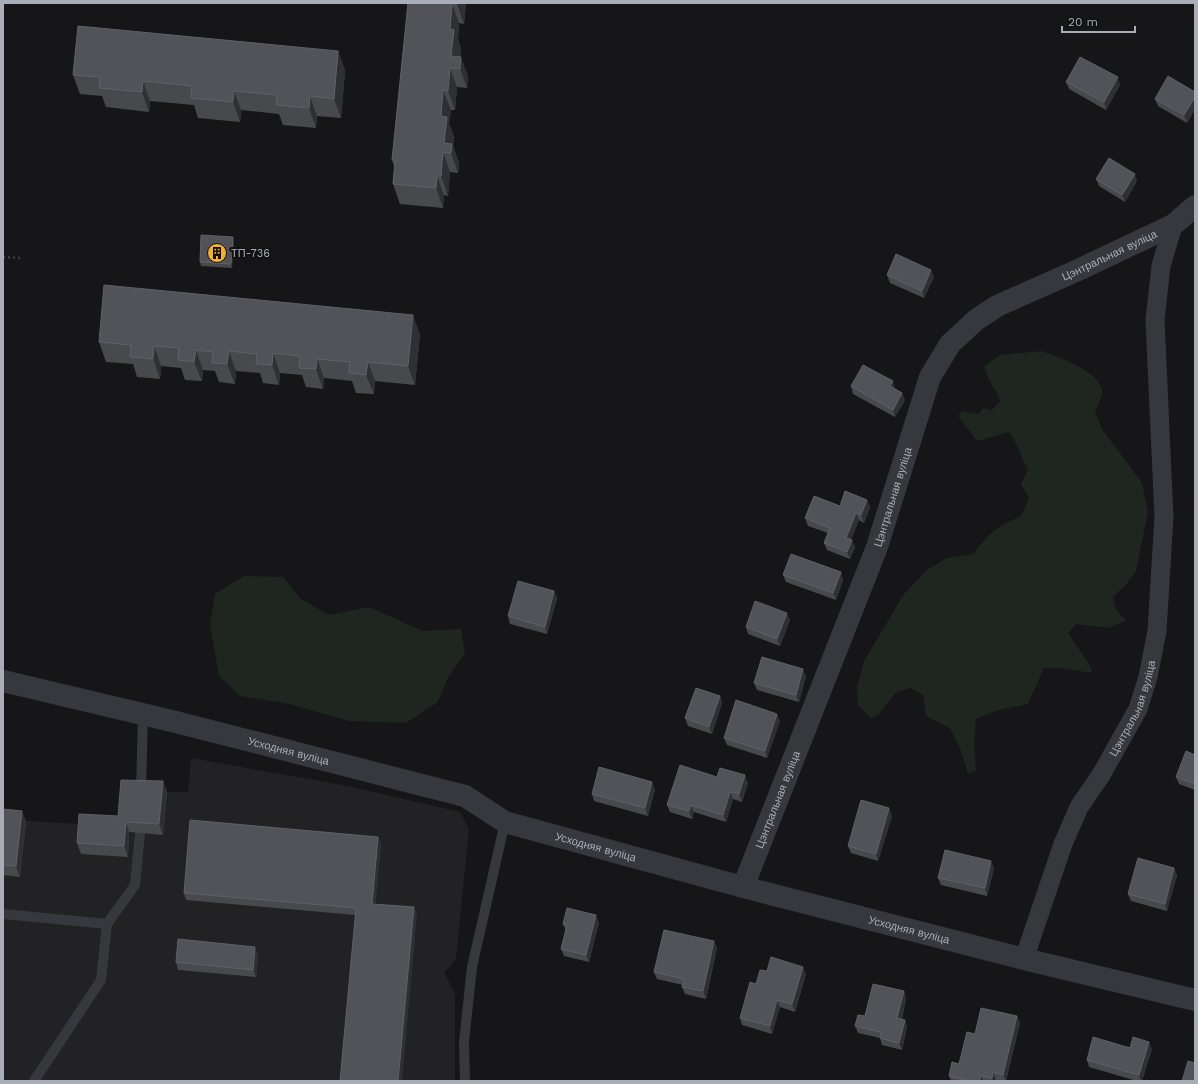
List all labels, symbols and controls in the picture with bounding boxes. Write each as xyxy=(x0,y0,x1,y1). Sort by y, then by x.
scale bar xyxy=(1062,8,1135,34)
text: 20 m xyxy=(1068,15,1098,29)
street label: Цэнтральная вуліца xyxy=(1060,227,1160,283)
building icon: ТП-736 xyxy=(206,242,228,264)
place label: ТП-736 xyxy=(231,247,270,260)
street label: Цэнтральная вуліца xyxy=(872,445,915,548)
street label: Цэнтральная вуліца xyxy=(1107,658,1158,759)
street label: Усходняя вуліца xyxy=(246,735,331,768)
street label: Цэнтральная вуліца xyxy=(753,748,803,850)
street label: Усходняя вуліца xyxy=(554,830,639,865)
street label: Усходняя вуліца xyxy=(867,913,952,947)

